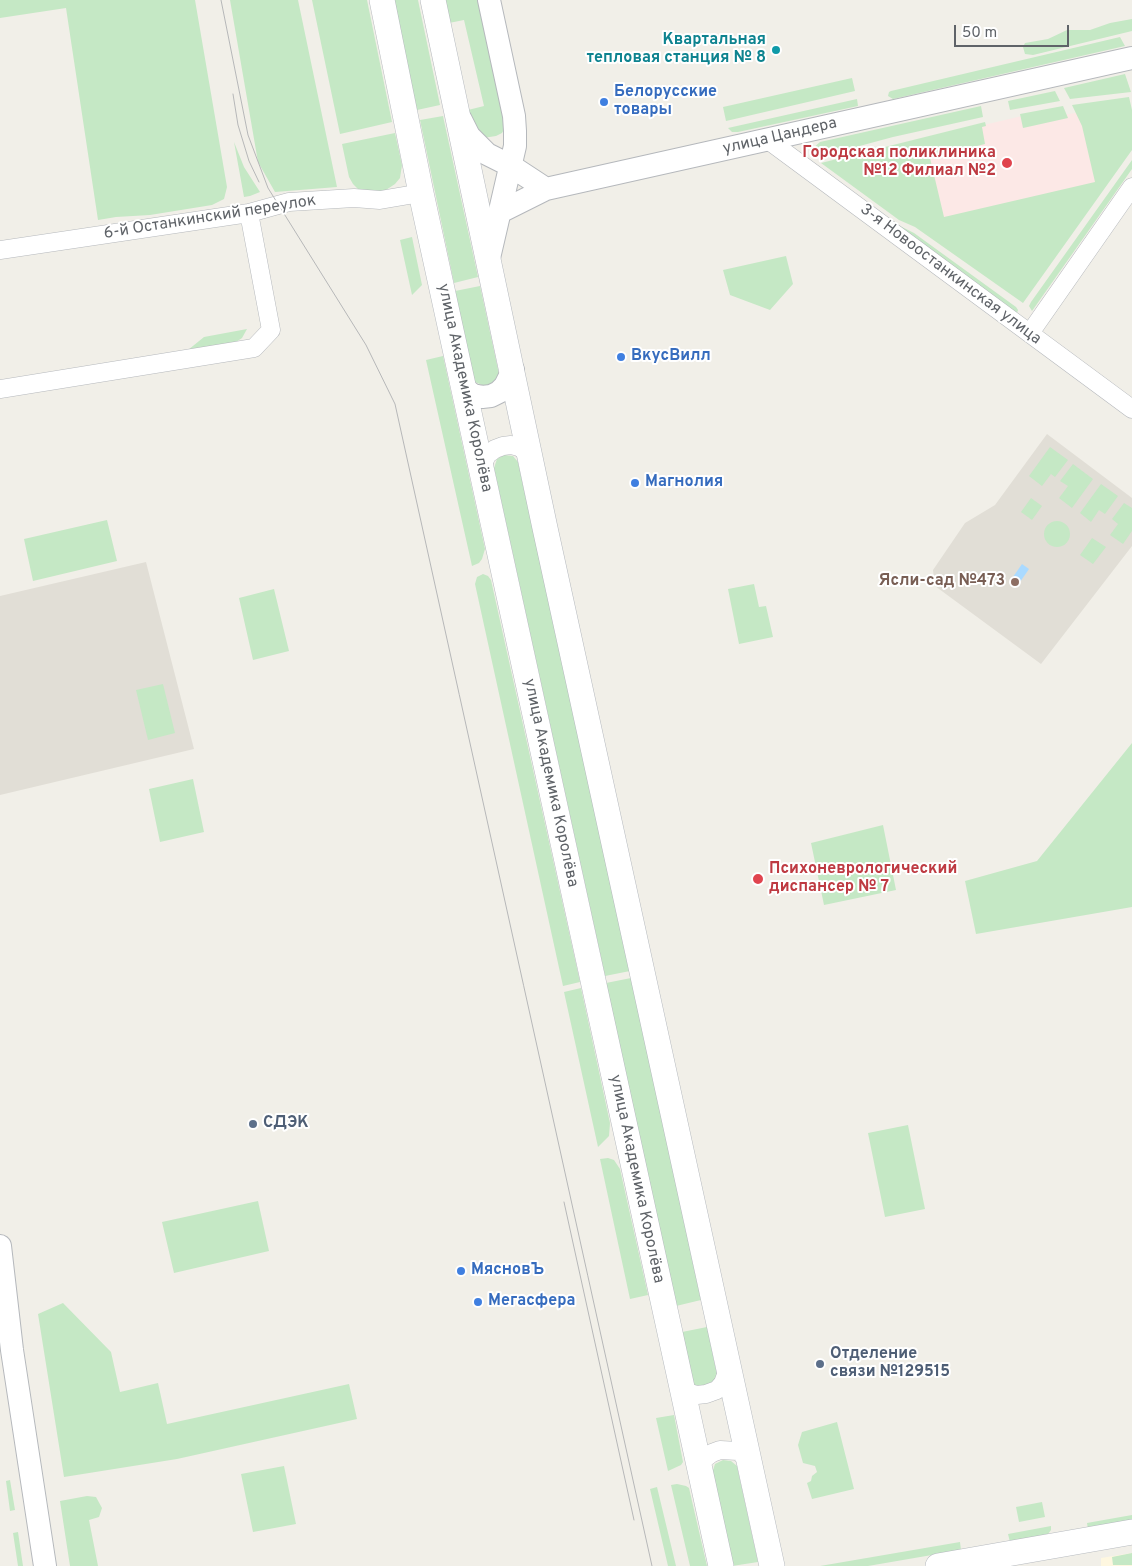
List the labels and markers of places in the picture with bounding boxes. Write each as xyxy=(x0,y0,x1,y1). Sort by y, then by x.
place label: Квартальная тепловая станция № 8 xyxy=(587,31,766,69)
marker: Квартальная тепловая станция № 8 xyxy=(770,44,782,56)
place label: Белорусские товары xyxy=(614,83,717,121)
marker: Белорусские товары xyxy=(598,96,610,108)
place label: Городская поликлиника №12 Филиал №2 xyxy=(802,144,996,182)
marker: Городская поликлиника №12 Филиал №2 xyxy=(1000,156,1014,170)
place label: ВкусВилл xyxy=(631,347,711,367)
marker: ВкусВилл xyxy=(615,351,627,363)
place label: Магнолия xyxy=(645,473,723,493)
marker: Магнолия xyxy=(629,477,641,489)
place label: Ясли-сад №473 xyxy=(879,572,1005,592)
marker: Ясли-сад №473 xyxy=(1009,576,1021,588)
place label: Психоневрологический диспансер № 7 xyxy=(769,860,957,898)
marker: Психоневрологический диспансер № 7 xyxy=(751,872,765,886)
place label: СДЭК xyxy=(263,1114,309,1134)
marker: СДЭК xyxy=(247,1118,259,1130)
place label: МясновЪ xyxy=(471,1261,544,1281)
marker: МясновЪ xyxy=(455,1265,467,1277)
place label: Мегасфера xyxy=(488,1292,575,1312)
marker: Мегасфера xyxy=(472,1296,484,1308)
place label: Отделение связи №129515 xyxy=(830,1345,950,1383)
marker: Отделение связи №129515 xyxy=(814,1358,826,1370)

